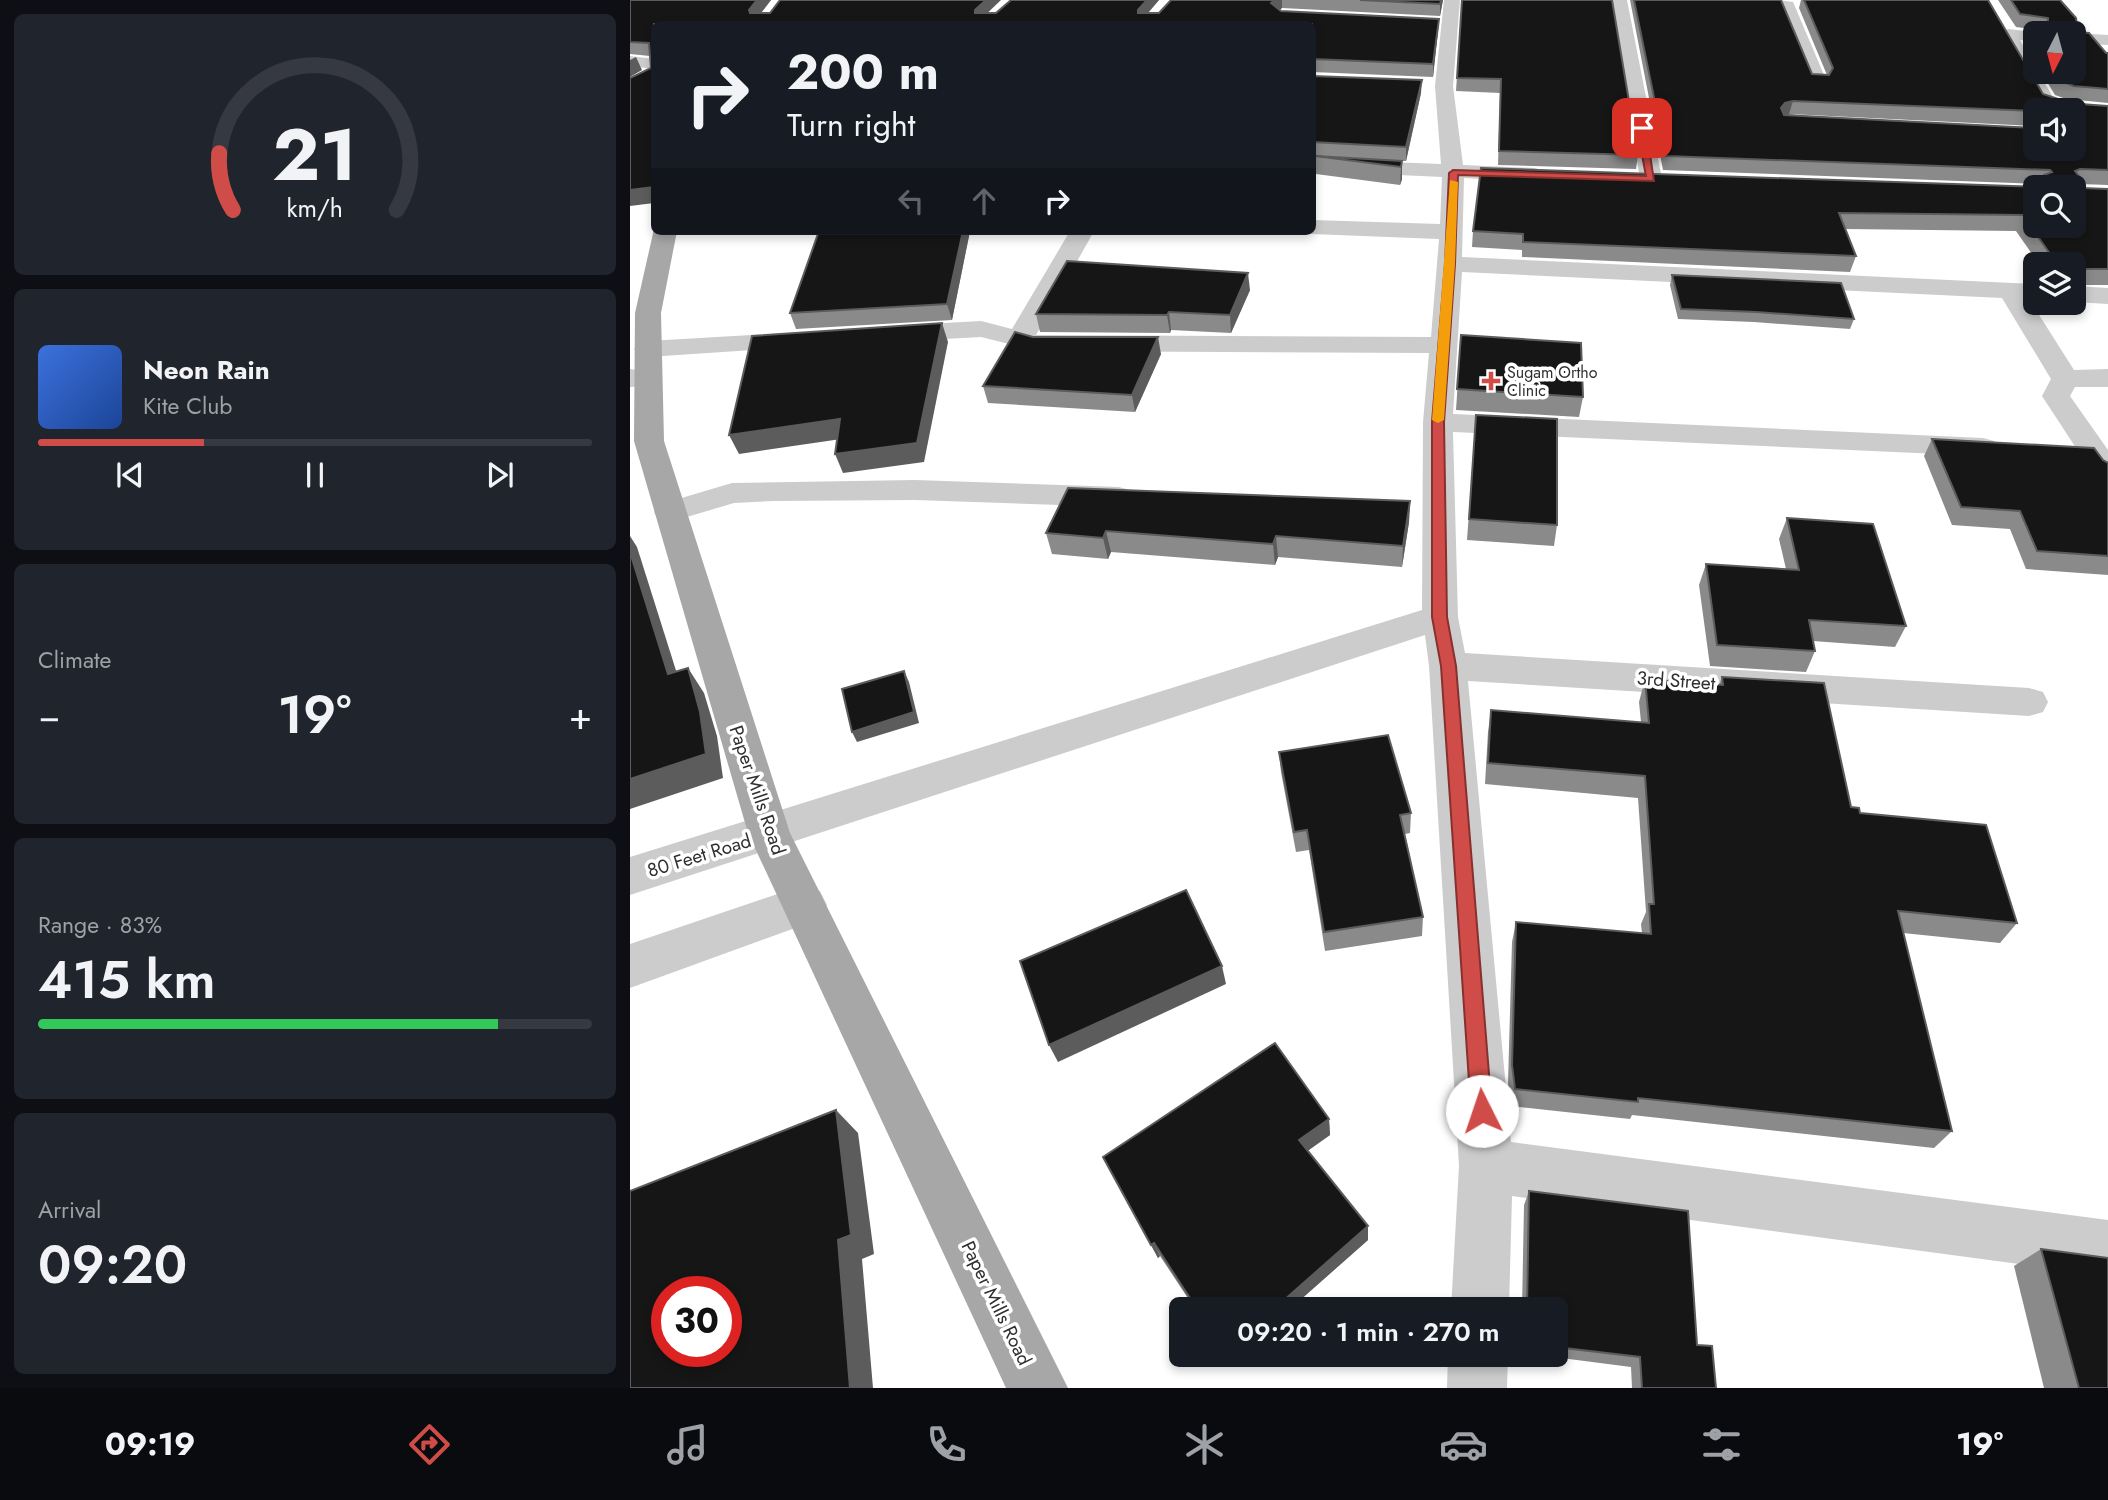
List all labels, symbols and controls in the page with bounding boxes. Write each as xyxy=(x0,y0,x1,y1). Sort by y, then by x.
north arrow xyxy=(2023,21,2086,84)
map controls xyxy=(2023,21,2086,315)
text: 200 m xyxy=(787,37,939,107)
icon: right xyxy=(672,49,763,140)
pin xyxy=(1612,98,1672,158)
button: sound xyxy=(2023,98,2086,161)
text: Turn right xyxy=(787,102,916,148)
text: 21 xyxy=(273,103,357,208)
icon: arrive xyxy=(1623,109,1661,147)
button: search xyxy=(2023,175,2086,238)
icon: left xyxy=(892,182,930,220)
icon: ahead xyxy=(965,182,1003,220)
icon: right xyxy=(1038,182,1076,220)
text: km/h xyxy=(287,190,343,226)
button: layers xyxy=(2023,252,2086,315)
text: Neon Rain xyxy=(143,351,270,389)
place label: Sugam Ortho Clinic xyxy=(1507,361,1598,402)
marker: Sugam Ortho Clinic xyxy=(1481,371,1501,391)
text: Kite Club xyxy=(143,389,232,423)
icon: previous xyxy=(111,456,149,494)
icon: pause xyxy=(296,456,334,494)
icon: next xyxy=(481,456,519,494)
text: Climate xyxy=(38,643,111,677)
street label: 3rd Street xyxy=(1636,664,1717,697)
text: 19° xyxy=(278,677,352,753)
text: − xyxy=(38,688,60,743)
text: + xyxy=(569,688,592,743)
street label: Paper Mills Road xyxy=(723,722,792,858)
street label: 80 Feet Road xyxy=(644,827,754,884)
text: Range · 83% xyxy=(38,908,162,942)
text: 415 km xyxy=(38,942,216,1018)
position arrow xyxy=(1445,1074,1519,1148)
text: Arrival xyxy=(38,1193,101,1227)
text: 09:20 xyxy=(38,1227,187,1303)
street label: Paper Mills Road xyxy=(955,1237,1038,1370)
speed limit sign: 30 xyxy=(651,1276,742,1367)
text: 09:20 · 1 min · 270 m xyxy=(1237,1313,1500,1351)
icon: directions xyxy=(405,1420,454,1469)
icon: music xyxy=(663,1420,712,1469)
icon: phone xyxy=(922,1420,971,1469)
icon: climate xyxy=(1180,1420,1229,1469)
icon: car xyxy=(1439,1420,1488,1469)
icon: filters xyxy=(1697,1420,1746,1469)
text: 09:19 xyxy=(105,1421,195,1467)
text: 19° xyxy=(1956,1421,2003,1467)

